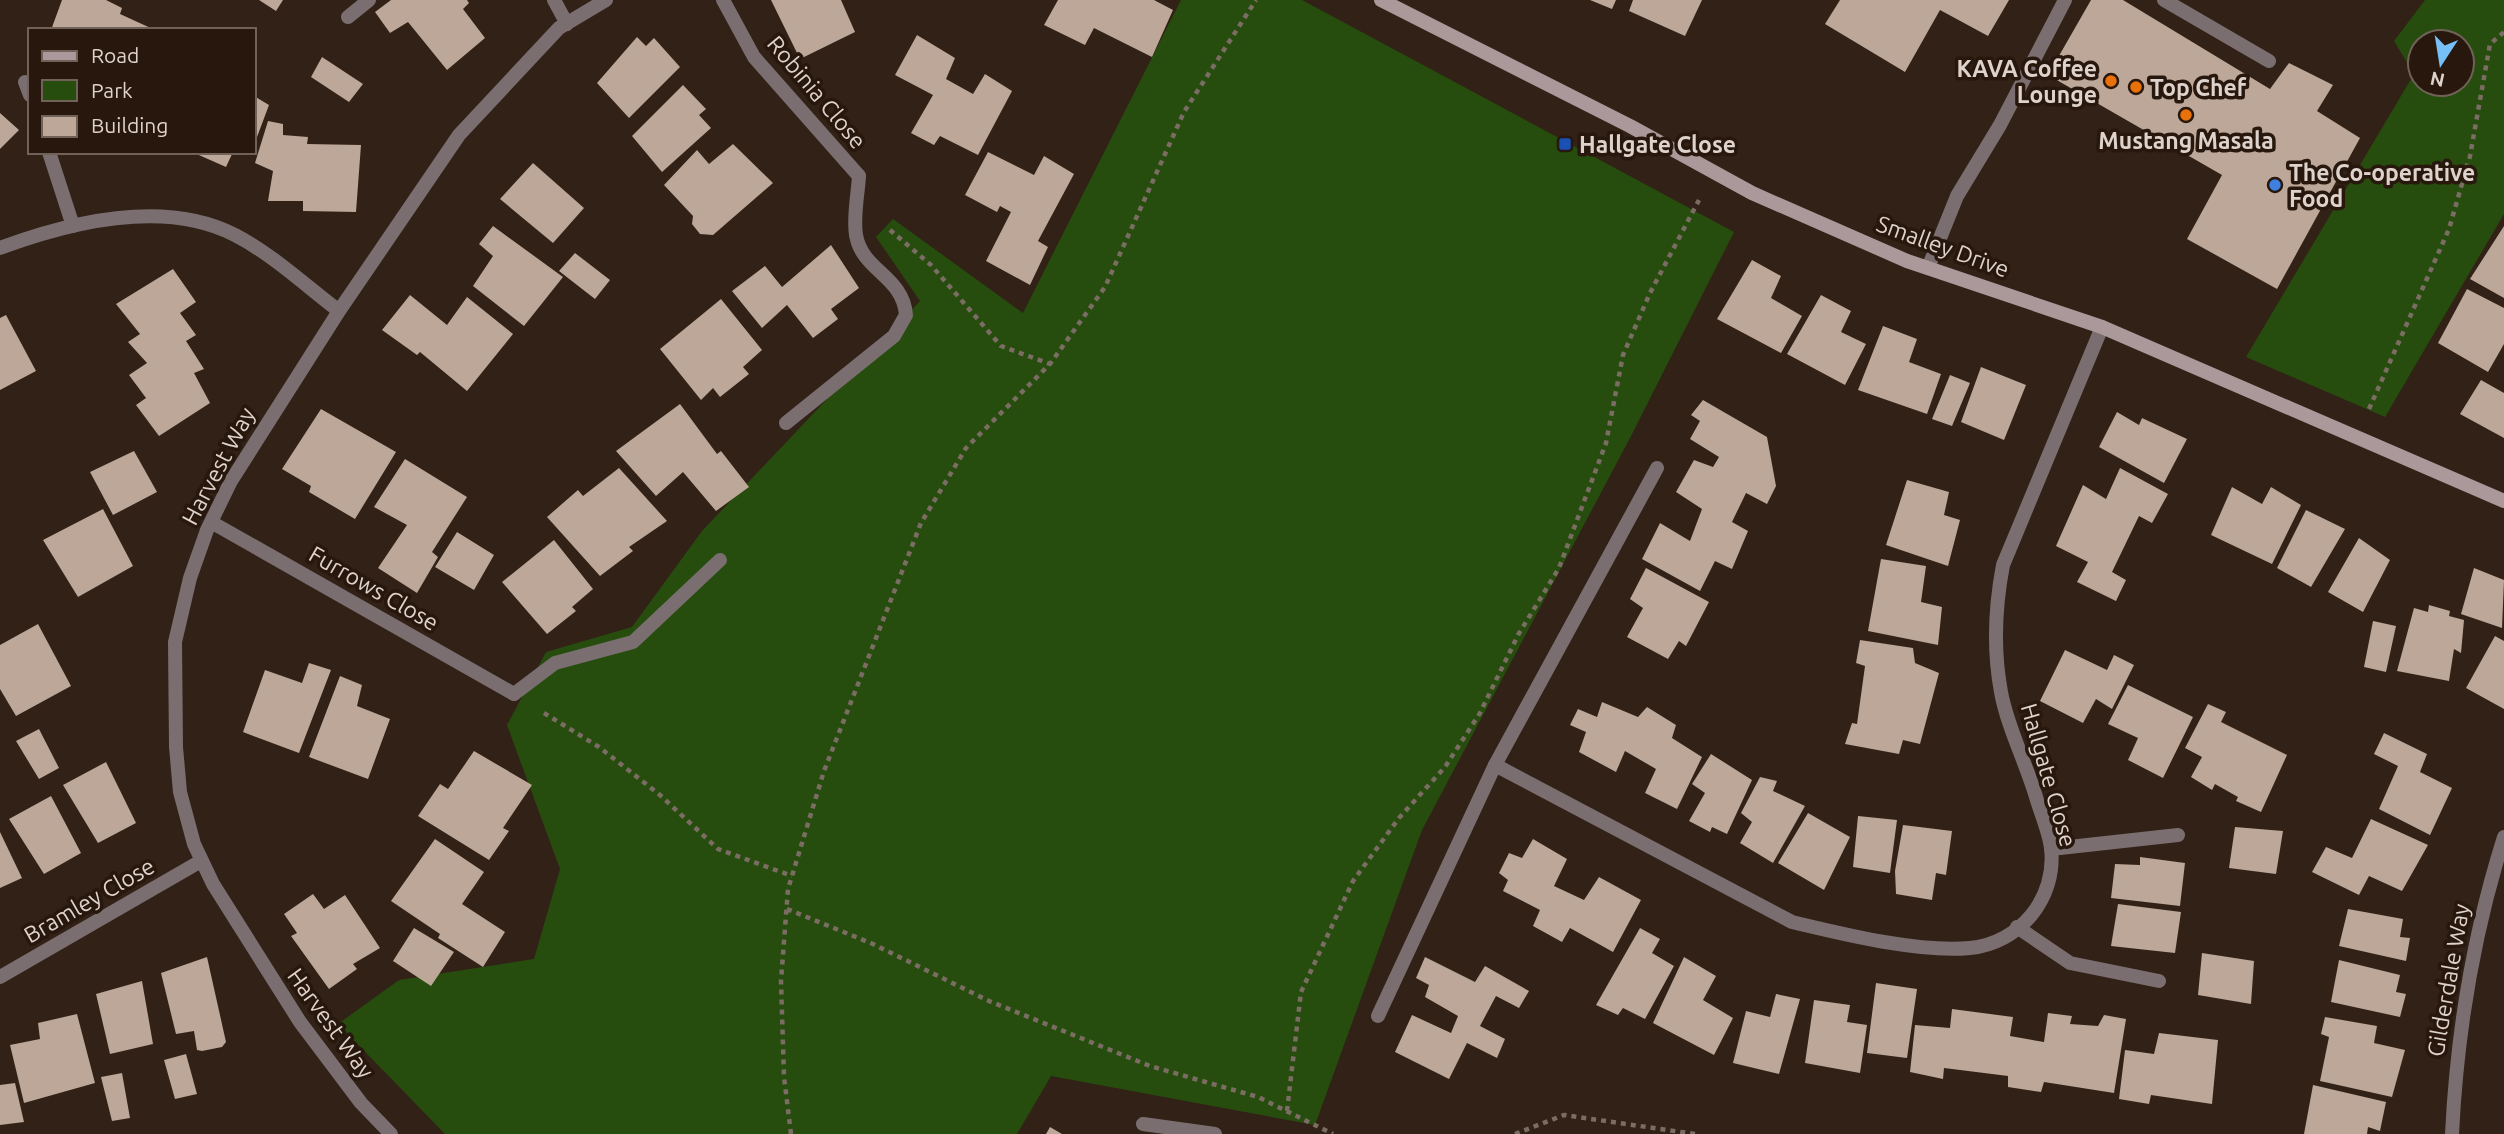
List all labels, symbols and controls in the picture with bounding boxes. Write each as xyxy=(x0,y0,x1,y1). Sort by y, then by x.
legend xyxy=(28,28,256,154)
north arrow xyxy=(2406,28,2476,98)
street label: Robinia Close xyxy=(763,31,871,153)
text: Road xyxy=(91,43,139,67)
place label: KAVA Coffee Lounge xyxy=(1956,56,2097,107)
text: N xyxy=(2428,67,2447,92)
marker: KAVA Coffee Lounge xyxy=(2103,73,2119,89)
place label: Top Chef xyxy=(2150,75,2247,100)
text: Park xyxy=(91,78,133,102)
marker: Top Chef xyxy=(2128,79,2144,95)
marker: Mustang Masala xyxy=(2178,107,2194,123)
text: Building xyxy=(91,113,168,137)
place label: Mustang Masala xyxy=(2098,128,2274,153)
place label: Hallgate Close xyxy=(1579,132,1736,157)
marker: Hallgate Close xyxy=(1557,136,1573,152)
place label: The Co-operative Food xyxy=(2289,160,2475,211)
marker: The Co-operative Food xyxy=(2267,177,2283,193)
street label: Smalley Drive xyxy=(1873,210,2013,282)
street label: Harvest Way xyxy=(177,403,259,529)
street label: Furrows Close xyxy=(305,541,443,635)
street label: Hallgate Close xyxy=(2017,700,2081,850)
street label: Bramley Close xyxy=(19,853,159,947)
street label: Gilderdale Way xyxy=(2422,902,2474,1058)
street label: Harvest Way xyxy=(283,963,379,1083)

